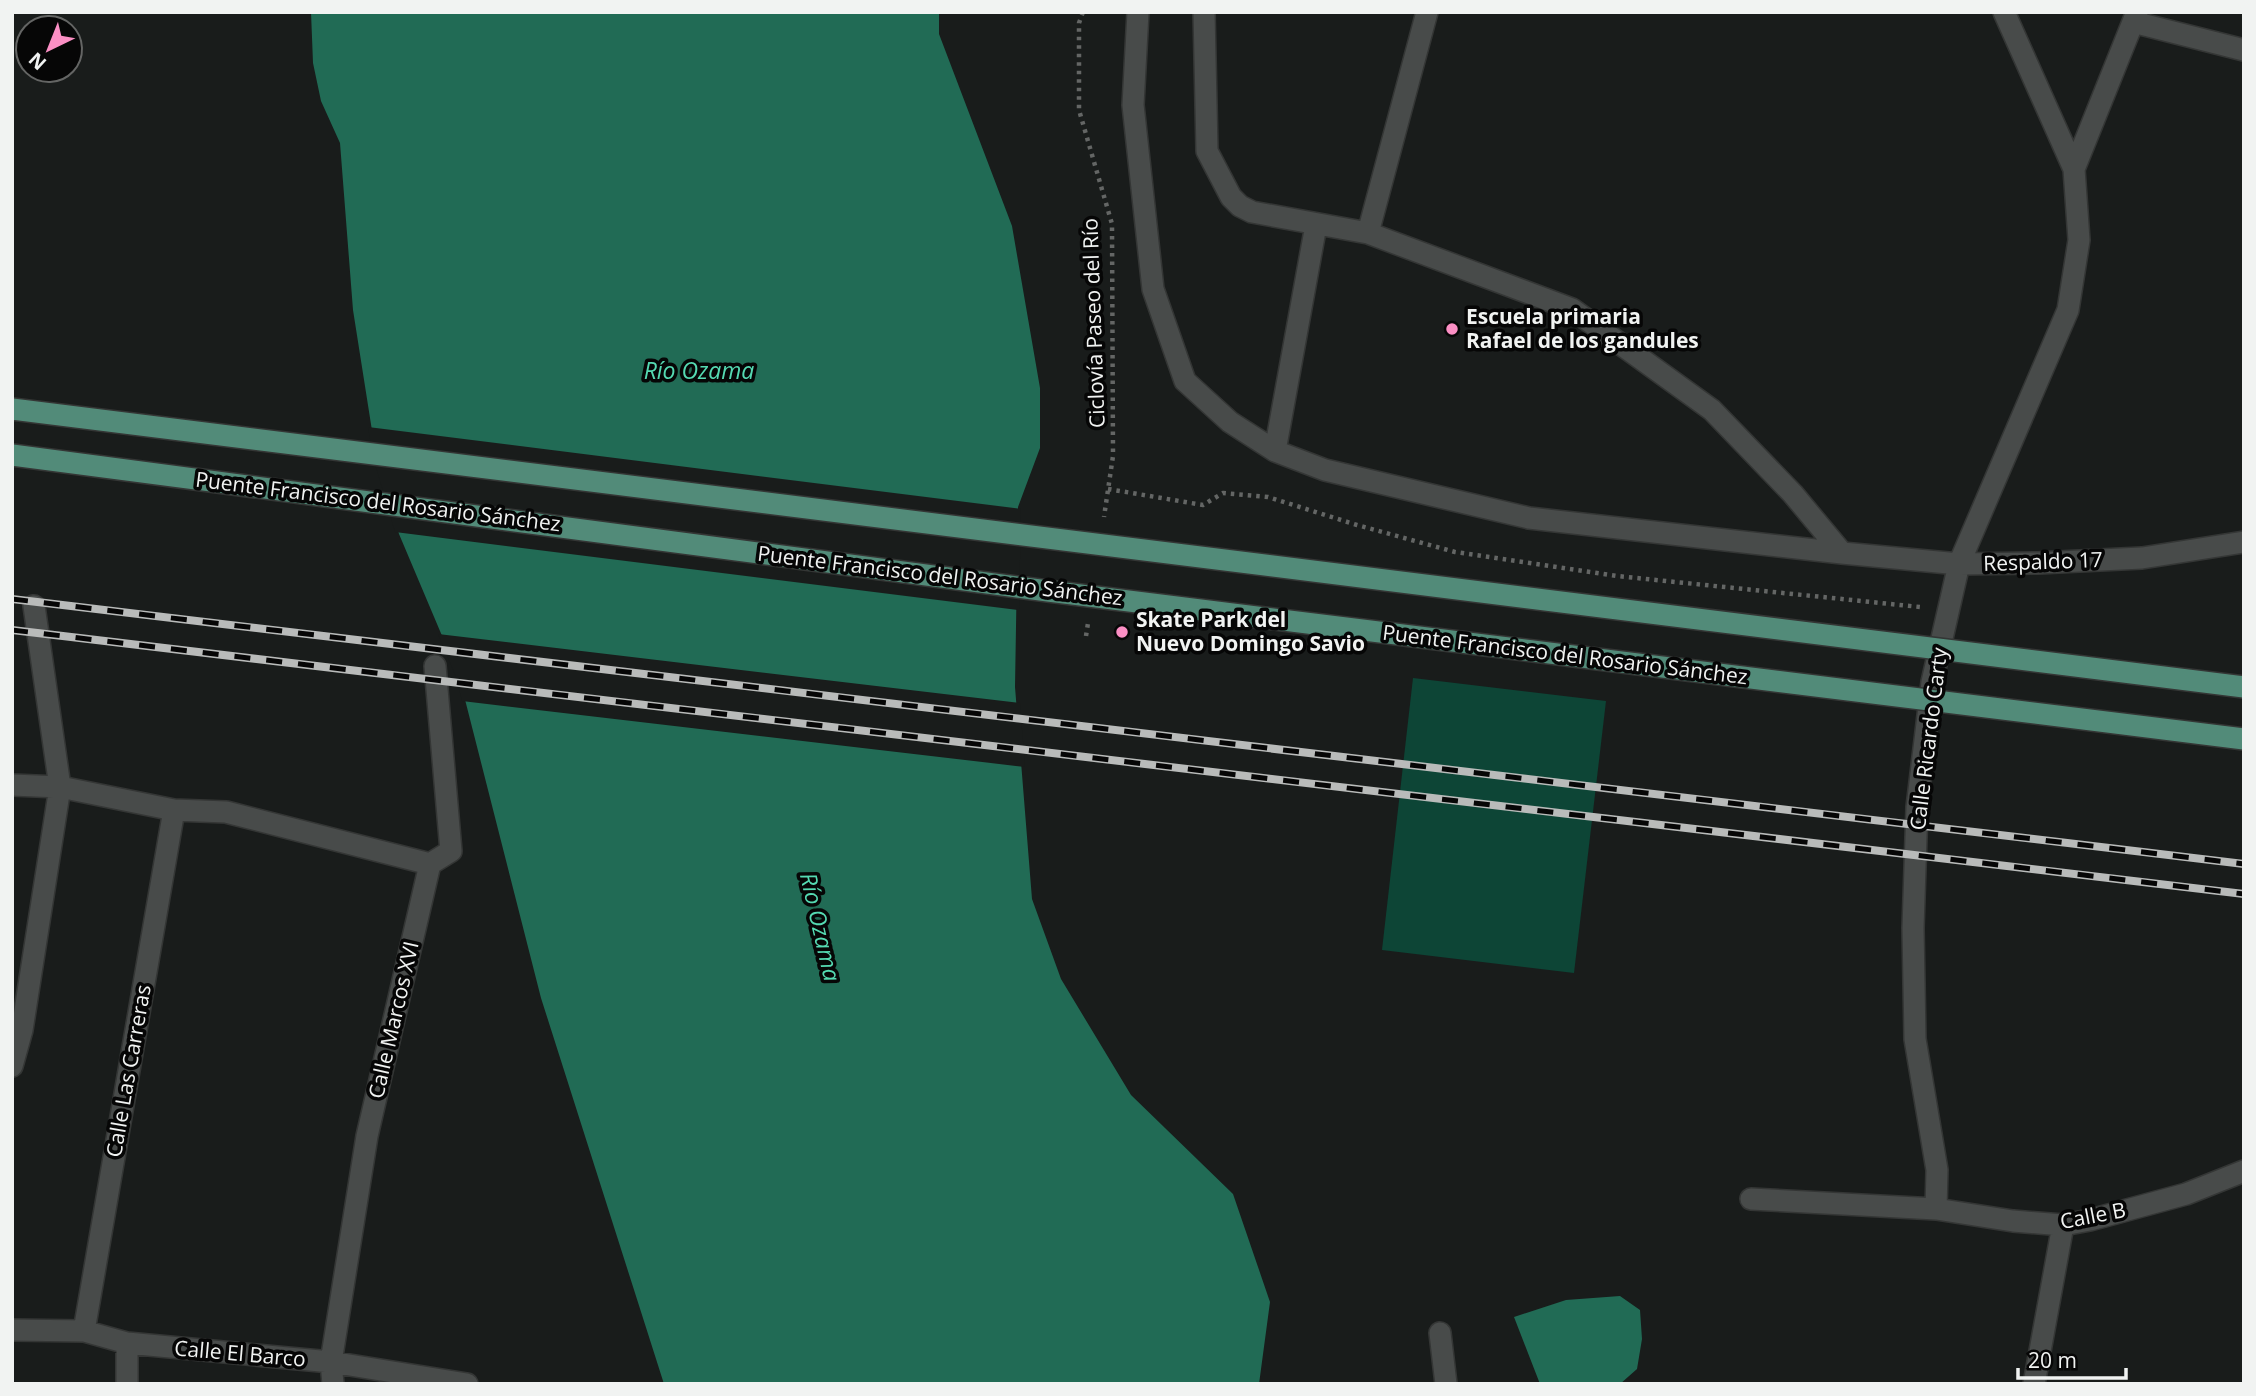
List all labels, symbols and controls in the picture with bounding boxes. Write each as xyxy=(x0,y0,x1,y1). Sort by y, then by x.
north arrow xyxy=(14,14,84,84)
text: N xyxy=(23,47,52,76)
street label: Ciclovía Paseo del Río xyxy=(1075,218,1111,428)
place label: Escuela primaria Rafael de los gandules xyxy=(1466,302,1699,354)
marker: Escuela primaria Rafael de los gandules xyxy=(1444,321,1460,337)
water label: Río Ozama xyxy=(644,354,754,386)
street label: Puente Francisco del Rosario Sánchez xyxy=(194,465,562,537)
street label: Puente Francisco del Rosario Sánchez xyxy=(756,539,1124,611)
street label: Respaldo 17 xyxy=(1983,545,2103,577)
place label: Skate Park del Nuevo Domingo Savio xyxy=(1136,605,1365,657)
street label: Puente Francisco del Rosario Sánchez xyxy=(1381,618,1749,690)
marker: Skate Park del Nuevo Domingo Savio xyxy=(1114,624,1130,640)
street label: Calle Ricardo Carty xyxy=(1903,646,1953,832)
water label: Río Ozama xyxy=(793,869,849,984)
street label: Calle Marcos XVI xyxy=(361,938,425,1101)
street label: Calle Las Carreras xyxy=(99,982,157,1159)
street label: Calle B xyxy=(2058,1195,2128,1235)
street label: Calle El Barco xyxy=(173,1333,307,1373)
scale bar xyxy=(2018,1336,2126,1380)
text: 20 m xyxy=(2028,1346,2077,1374)

